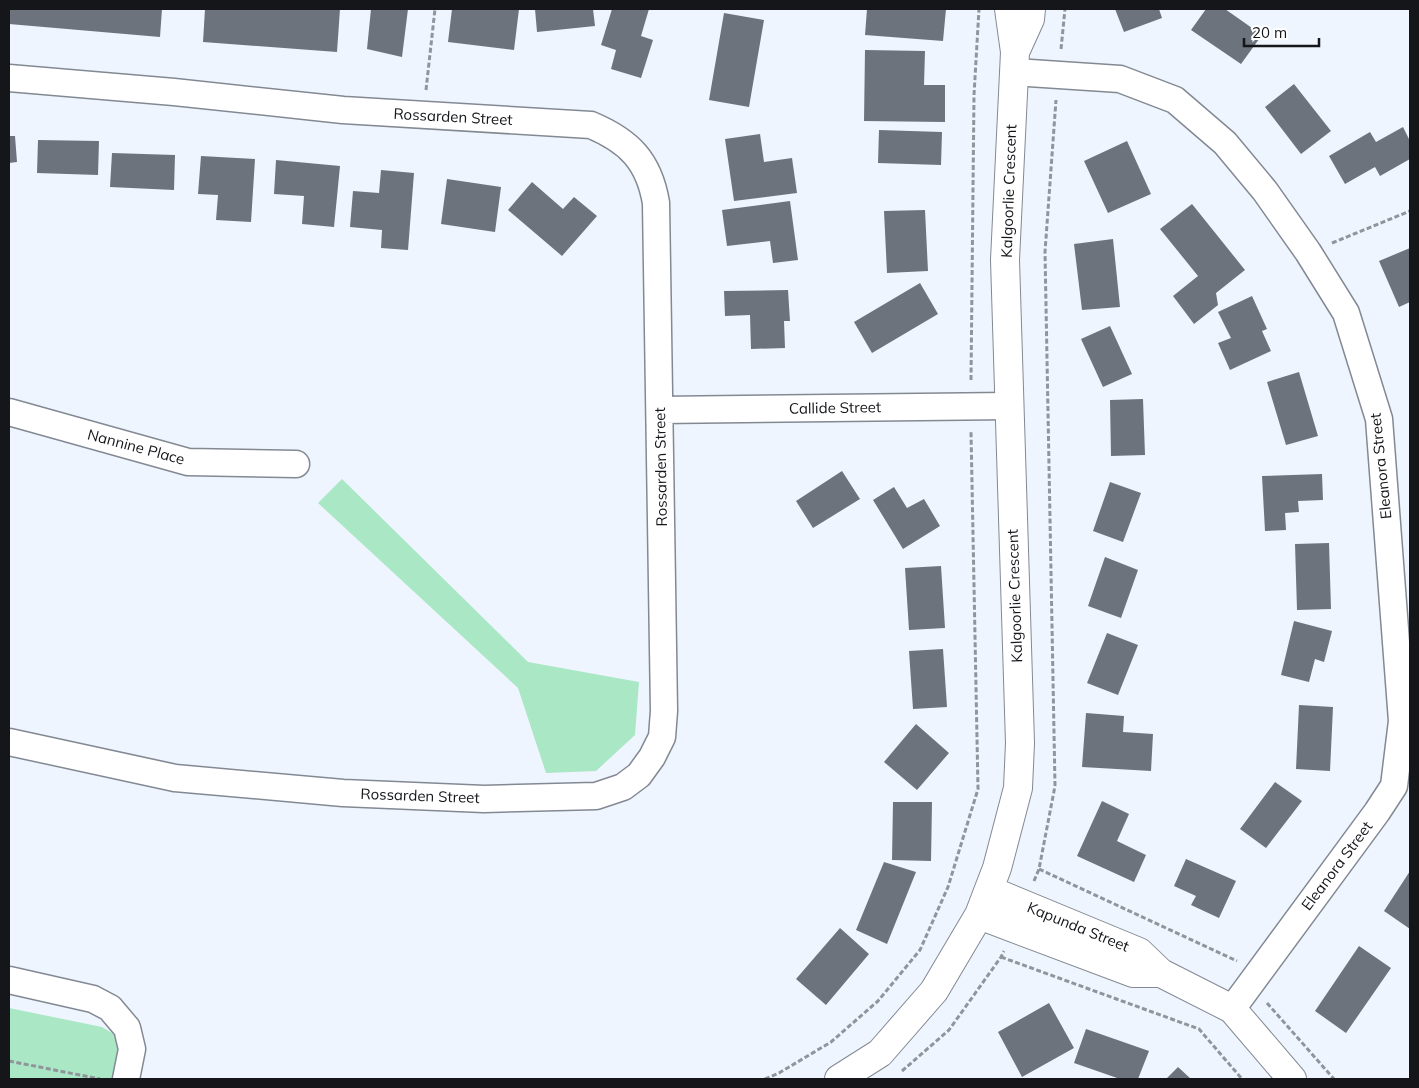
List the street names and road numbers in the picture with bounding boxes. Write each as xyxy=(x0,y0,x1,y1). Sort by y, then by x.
street label: Rossarden Street xyxy=(393,104,513,129)
street label: Kalgoorlie Crescent xyxy=(997,124,1020,258)
street label: Callide Street xyxy=(789,397,881,418)
street label: Rossarden Street xyxy=(650,407,671,527)
street label: Eleanora Street xyxy=(1365,412,1396,520)
street label: Nannine Place xyxy=(85,424,187,469)
street label: Kalgoorlie Crescent xyxy=(1003,529,1026,663)
street label: Rossarden Street xyxy=(360,784,480,807)
street label: Eleanora Street xyxy=(1297,817,1376,914)
street label: Kapunda Street xyxy=(1024,897,1132,956)

